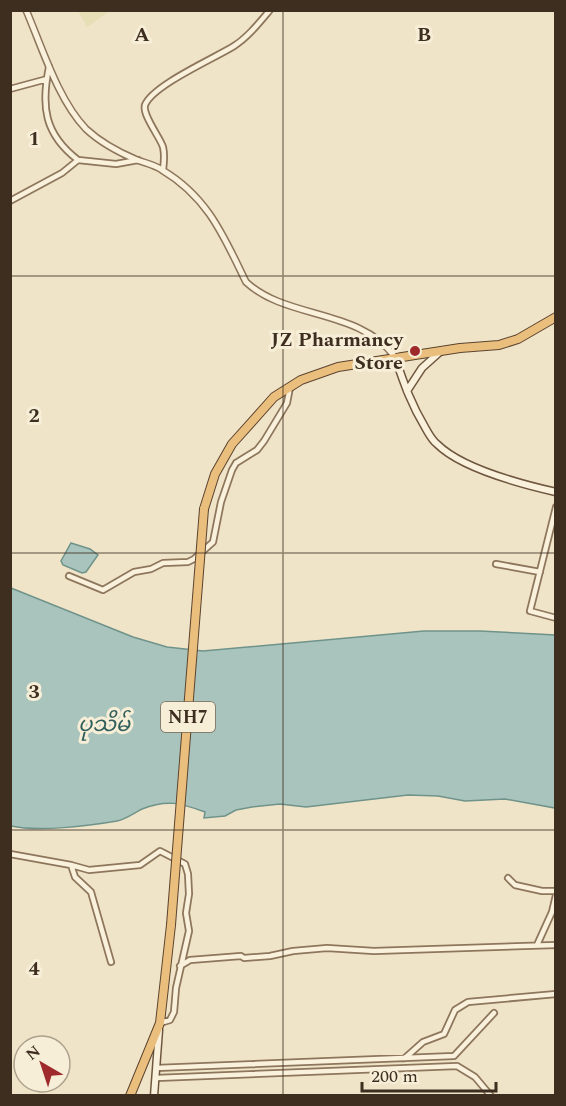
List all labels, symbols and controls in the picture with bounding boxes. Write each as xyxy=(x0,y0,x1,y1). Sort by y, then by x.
text: A xyxy=(134,20,150,50)
text: B xyxy=(417,20,431,50)
text: 1 xyxy=(28,124,40,154)
place label: JZ Pharmancy Store xyxy=(271,325,404,378)
marker: JZ Pharmancy Store xyxy=(408,344,422,358)
text: 2 xyxy=(28,401,40,431)
text: 3 xyxy=(28,677,40,707)
road number: NH7 xyxy=(161,702,215,732)
water label: ပုသိမ် xyxy=(78,709,131,741)
text: 4 xyxy=(28,954,40,984)
north arrow xyxy=(12,1034,72,1094)
text: N xyxy=(21,1040,46,1067)
scale bar xyxy=(362,1055,496,1093)
text: 200 m xyxy=(371,1063,418,1090)

